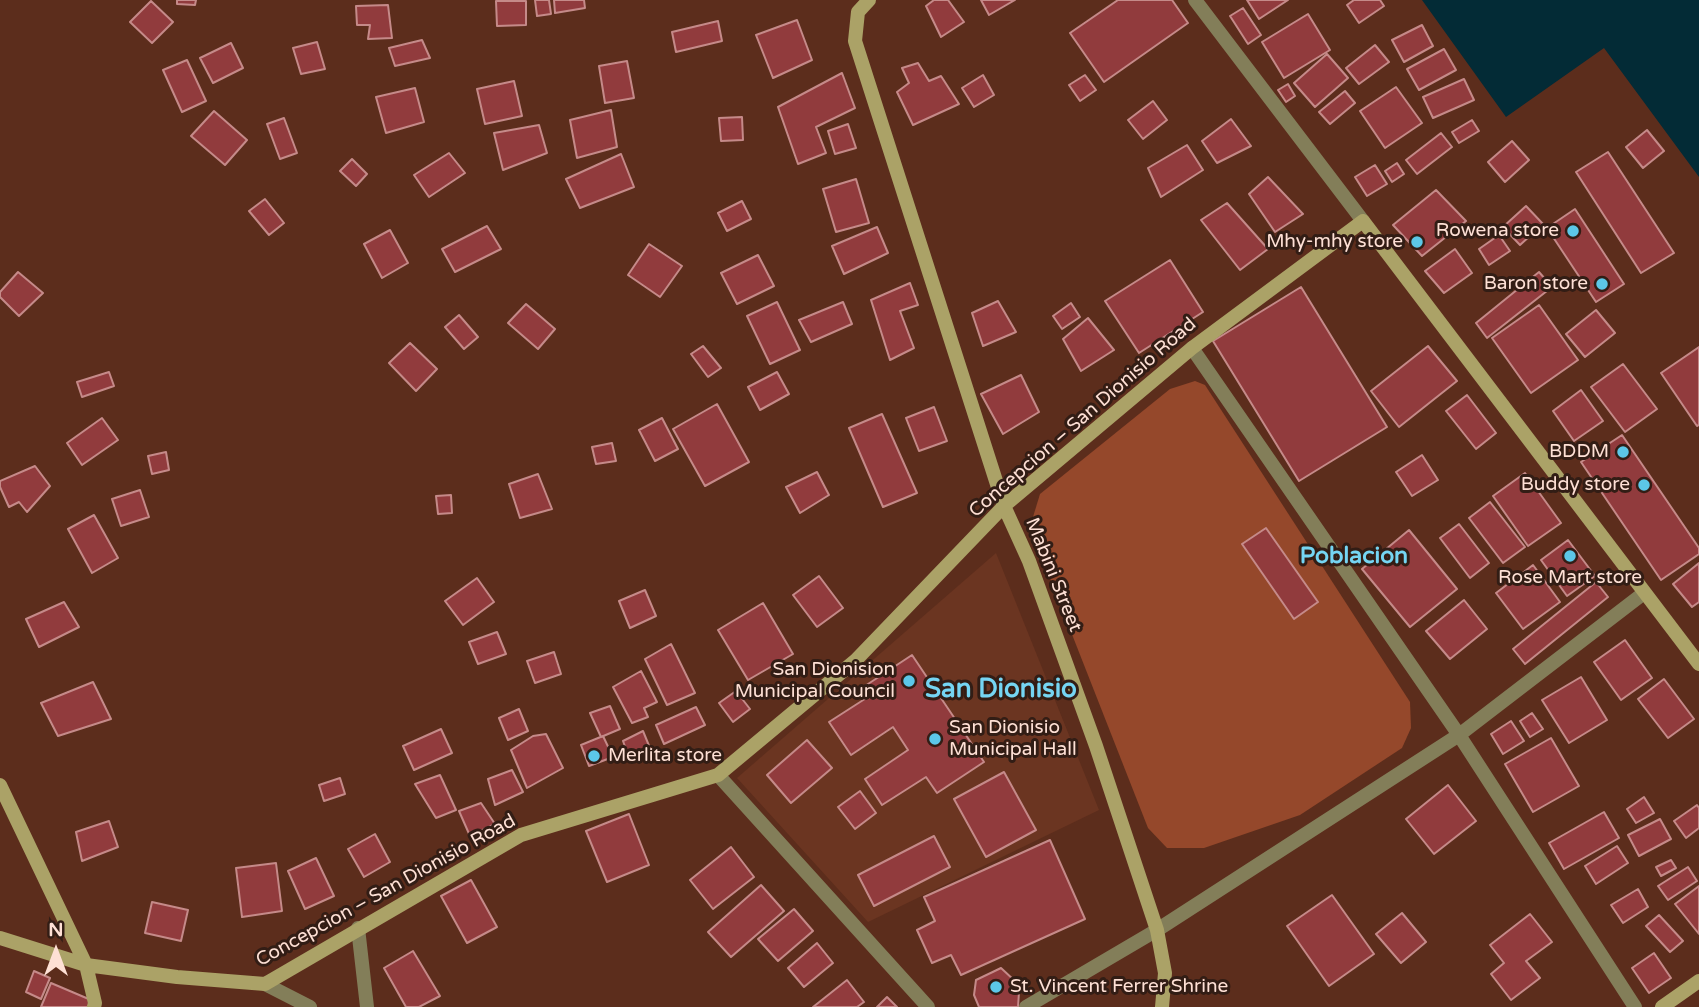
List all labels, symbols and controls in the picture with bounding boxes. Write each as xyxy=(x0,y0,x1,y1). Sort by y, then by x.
place label: Rowena store xyxy=(1436,220,1559,242)
marker: Rowena store xyxy=(1565,223,1581,239)
place label: Mhy-mhy store xyxy=(1266,231,1403,253)
marker: Mhy-mhy store xyxy=(1409,234,1425,250)
place label: Baron store xyxy=(1484,273,1588,295)
marker: Baron store xyxy=(1594,276,1610,292)
street label: Concepcion – San Dionisio Road xyxy=(965,313,1201,523)
place label: BDDM xyxy=(1549,441,1609,463)
marker: BDDM xyxy=(1615,444,1631,460)
place label: Buddy store xyxy=(1521,474,1630,496)
marker: Buddy store xyxy=(1636,477,1652,493)
street label: Mabini Street xyxy=(1020,514,1086,636)
district label: Poblacion xyxy=(1300,543,1408,571)
marker: Rose Mart store xyxy=(1562,548,1578,564)
place label: Rose Mart store xyxy=(1498,567,1642,589)
place label: San Dionision Municipal Council xyxy=(735,659,895,703)
marker: San Dionision Municipal Council xyxy=(901,673,917,689)
district label: San Dionisio xyxy=(925,674,1077,706)
place label: San Dionisio Municipal Hall xyxy=(949,717,1077,761)
marker: San Dionisio Municipal Hall xyxy=(927,731,943,747)
place label: Merlita store xyxy=(608,745,722,767)
marker: Merlita store xyxy=(586,748,602,764)
street label: Concepcion – San Dionisio Road xyxy=(252,810,520,972)
north arrow xyxy=(21,916,91,986)
text: N xyxy=(48,919,64,941)
place label: St. Vincent Ferrer Shrine xyxy=(1010,976,1228,998)
marker: St. Vincent Ferrer Shrine xyxy=(988,979,1004,995)

